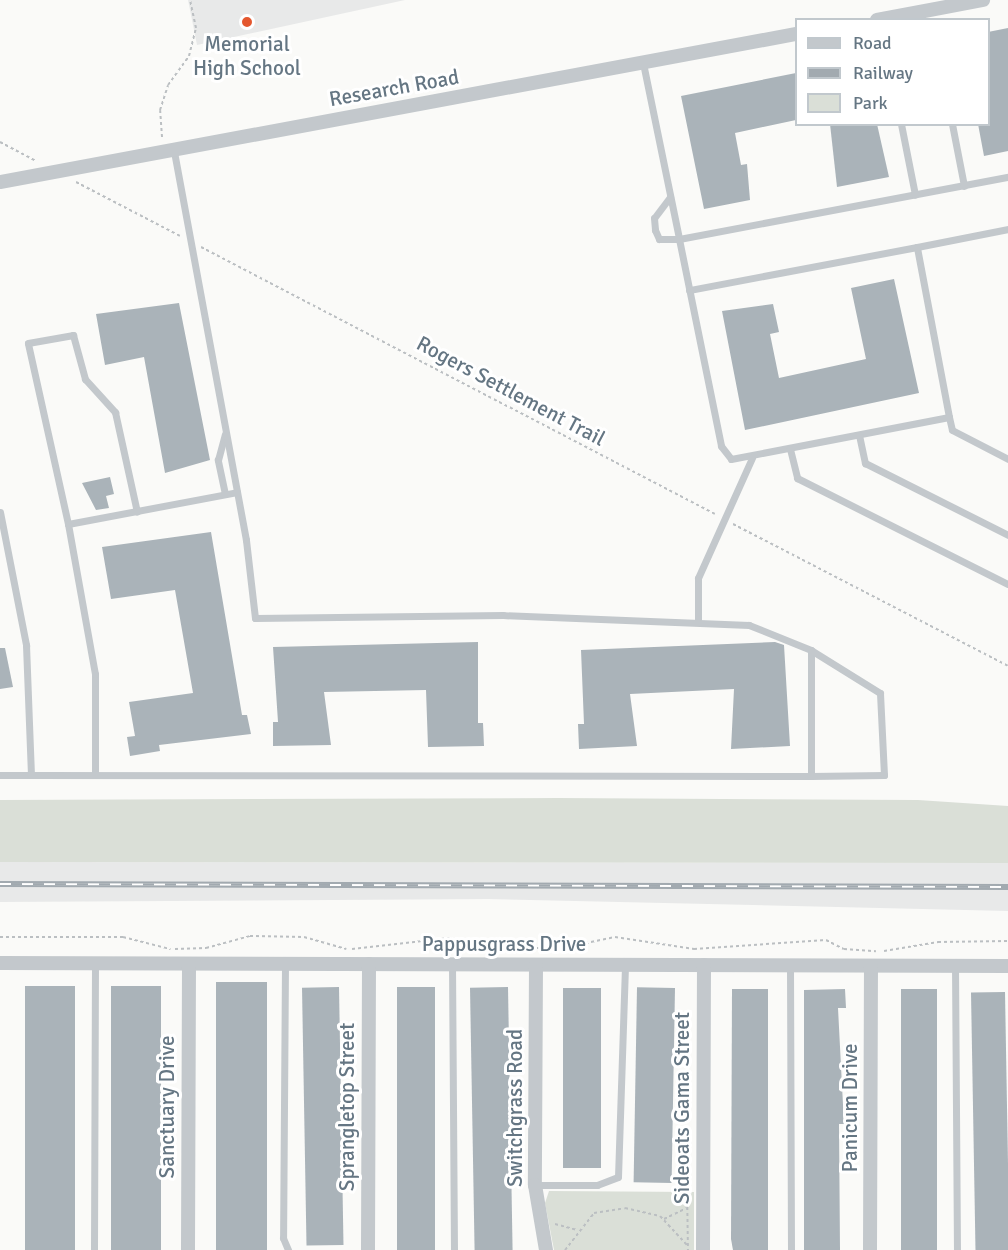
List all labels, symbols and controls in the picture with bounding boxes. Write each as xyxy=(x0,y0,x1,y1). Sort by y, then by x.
marker: Memorial High School xyxy=(240,15,254,29)
legend xyxy=(795,18,990,126)
place label: Memorial High School xyxy=(193,31,301,81)
text: Road xyxy=(853,32,892,54)
text: Railway xyxy=(853,62,913,84)
street label: Research Road xyxy=(327,64,461,112)
text: Park xyxy=(853,92,888,114)
street label: Rogers Settlement Trail xyxy=(412,331,610,451)
street label: Pappusgrass Drive xyxy=(422,931,586,957)
street label: Sideoats Gama Street xyxy=(669,1012,695,1204)
street label: Sprangletop Street xyxy=(334,1023,360,1191)
street label: Switchgrass Road xyxy=(502,1029,528,1187)
street label: Sanctuary Drive xyxy=(154,1036,180,1178)
street label: Panicum Drive xyxy=(837,1044,863,1172)

